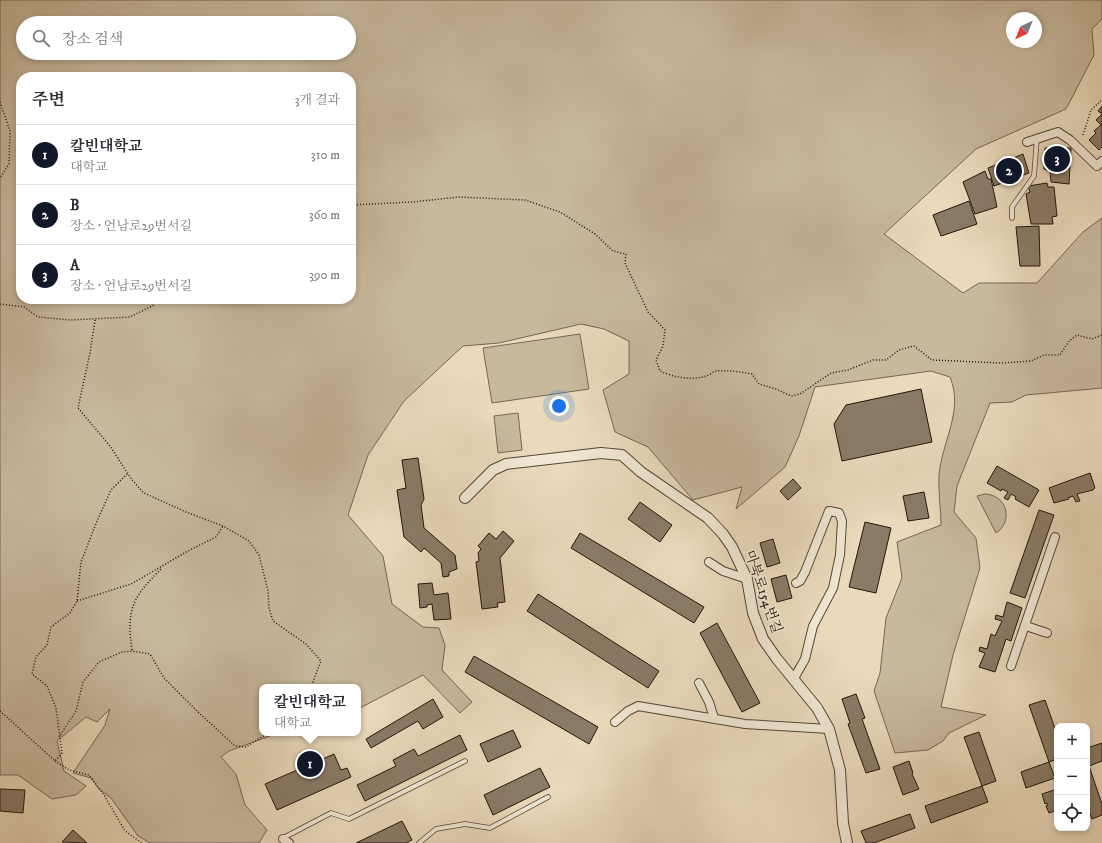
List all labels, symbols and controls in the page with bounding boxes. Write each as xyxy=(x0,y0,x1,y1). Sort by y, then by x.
north arrow xyxy=(1006,12,1042,48)
search box xyxy=(16,16,356,60)
icon: search xyxy=(30,27,52,49)
text: 장소 검색 xyxy=(62,30,123,49)
text: 주변 xyxy=(32,89,65,111)
text: 3개 결과 xyxy=(295,92,340,108)
text: 칼빈대학교 xyxy=(70,137,142,156)
pin: 3 xyxy=(1044,144,1070,174)
text: 1 xyxy=(43,147,47,163)
text: 310 m xyxy=(311,147,340,163)
pin: 2 xyxy=(996,156,1022,186)
text: 대학교 xyxy=(70,159,108,175)
text: B xyxy=(70,196,80,215)
text: 2 xyxy=(42,207,48,223)
text: 360 m xyxy=(309,207,340,223)
text: 장소 · 언남로29번서길 xyxy=(70,218,192,234)
text: A xyxy=(70,256,80,275)
text: 3 xyxy=(43,267,47,283)
text: 390 m xyxy=(309,267,340,283)
text: 장소 · 언남로29번서길 xyxy=(70,278,192,294)
your location xyxy=(549,396,569,416)
street label: 마북로154번길 xyxy=(740,548,786,636)
popup xyxy=(259,684,361,736)
text: 칼빈대학교 xyxy=(274,693,346,712)
text: 대학교 xyxy=(274,715,311,731)
map controls xyxy=(1054,723,1090,831)
button: + xyxy=(1054,723,1090,759)
pin: 1 xyxy=(297,749,323,779)
button: − xyxy=(1054,759,1090,795)
button: locate xyxy=(1054,795,1090,831)

